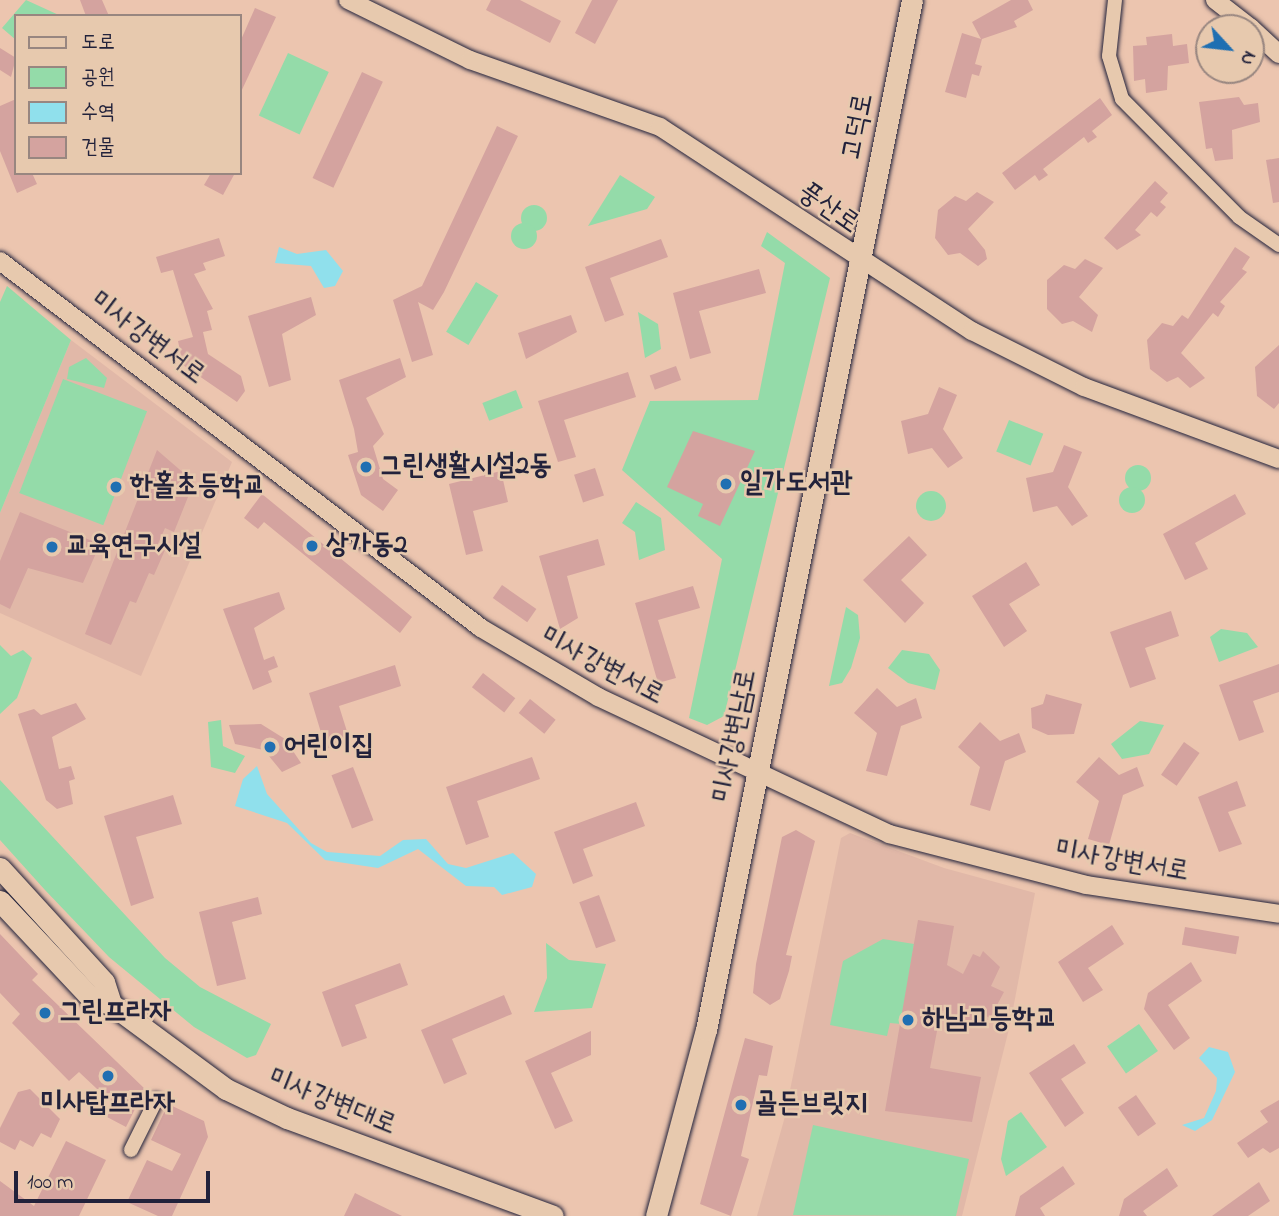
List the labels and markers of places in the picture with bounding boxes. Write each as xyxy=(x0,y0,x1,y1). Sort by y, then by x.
place label: 그린생활시설2동 xyxy=(380,450,552,484)
marker: 그린생활시설2동 xyxy=(358,459,374,475)
place label: 일가도서관 xyxy=(740,467,853,501)
place label: 한홀초등학교 xyxy=(130,470,265,504)
marker: 일가도서관 xyxy=(718,476,734,492)
marker: 한홀초등학교 xyxy=(108,479,124,495)
place label: 상가동2 xyxy=(326,529,408,563)
place label: 교육연구시설 xyxy=(66,530,201,564)
marker: 상가동2 xyxy=(304,538,320,554)
marker: 교육연구시설 xyxy=(44,539,60,555)
place label: 어린이집 xyxy=(284,730,374,764)
marker: 어린이집 xyxy=(262,739,278,755)
place label: 그린프라자 xyxy=(59,996,172,1030)
place label: 하남고등학교 xyxy=(922,1003,1057,1037)
marker: 그린프라자 xyxy=(37,1005,53,1021)
marker: 하남고등학교 xyxy=(900,1012,916,1028)
marker: 미사탑프라자 xyxy=(100,1068,116,1084)
place label: 미사탑프라자 xyxy=(40,1087,176,1121)
place label: 골든브릿지 xyxy=(755,1088,868,1122)
marker: 골든브릿지 xyxy=(733,1097,749,1113)

